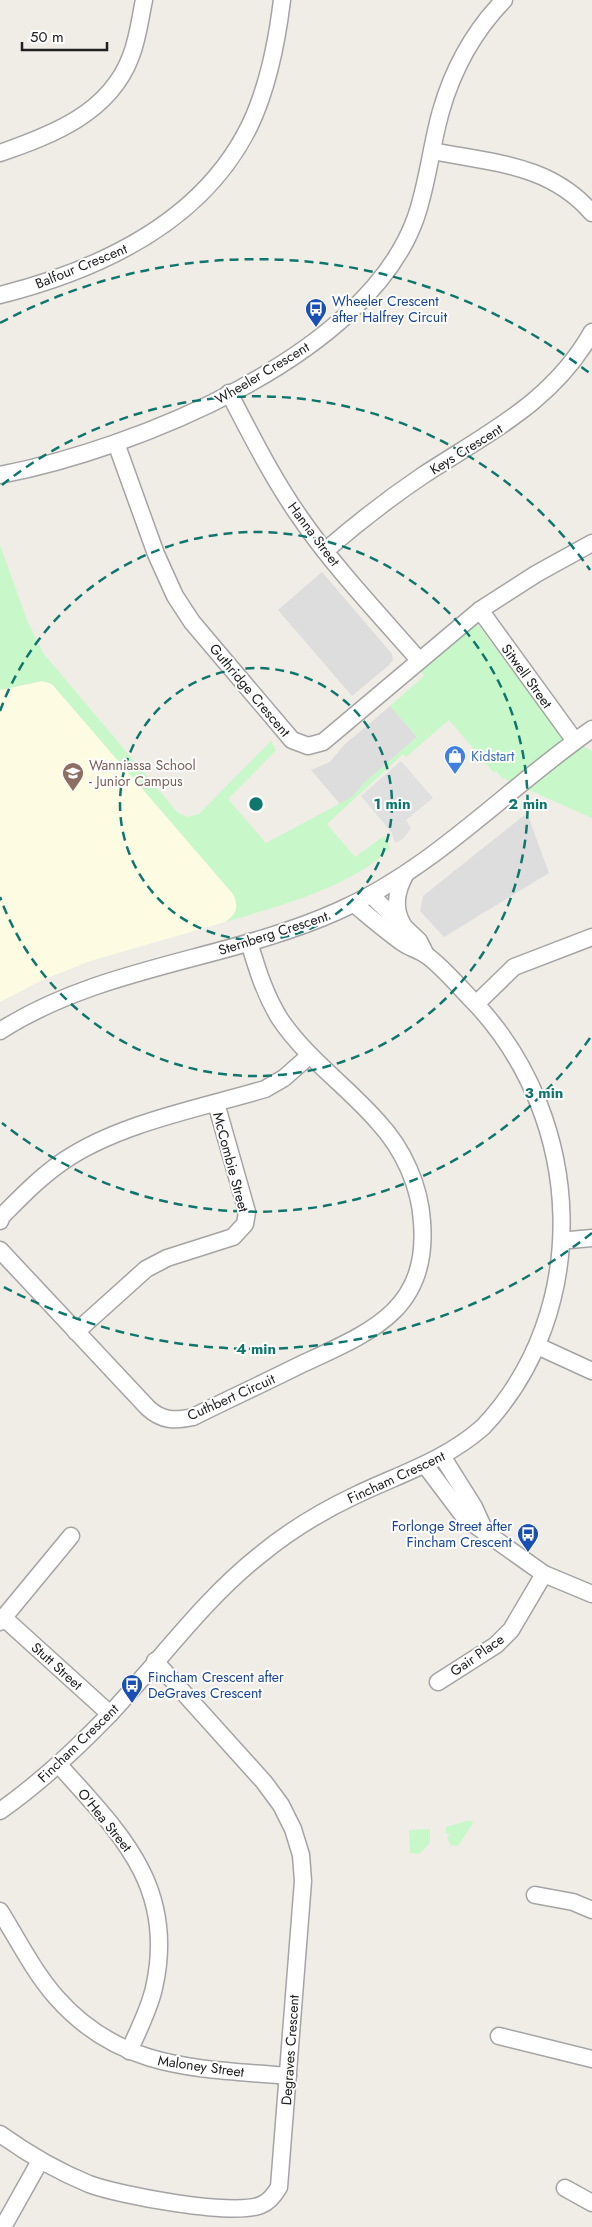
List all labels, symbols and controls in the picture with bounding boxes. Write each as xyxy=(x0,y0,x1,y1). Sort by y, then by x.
scale bar xyxy=(22,20,108,52)
text: 50 m xyxy=(30,26,64,48)
street label: Balfour Crescent xyxy=(32,238,130,294)
place label: Wheeler Crescent after Halfrey Circuit xyxy=(332,291,448,327)
bus stop icon: Wheeler Crescent after Halfrey Circuit xyxy=(304,297,328,328)
street label: Wheeler Crescent xyxy=(211,337,313,409)
street label: Keys Crescent xyxy=(426,418,507,479)
street label: Hanna Street xyxy=(283,498,345,571)
street label: Guthridge Crescent xyxy=(205,639,295,741)
street label: Sitwell Street xyxy=(497,640,558,713)
shop icon: Kidstart xyxy=(443,744,467,775)
place label: Kidstart xyxy=(471,746,515,766)
place label: Wanniassa School - Junior Campus xyxy=(89,755,196,791)
school or university icon: Wanniassa School - Junior Campus xyxy=(61,761,85,792)
text: 1 min xyxy=(373,793,411,815)
text: 2 min xyxy=(508,793,548,815)
centre of rings xyxy=(247,795,265,813)
street label: Sternberg Crescent xyxy=(216,906,331,960)
text: 3 min xyxy=(525,1082,563,1104)
street label: McCombie Street xyxy=(208,1110,254,1215)
text: 4 min xyxy=(236,1338,276,1360)
street label: Cuthbert Circuit xyxy=(184,1368,279,1425)
street label: Fincham Crescent xyxy=(344,1445,449,1508)
place label: Forlonge Street after Fincham Crescent xyxy=(392,1516,513,1552)
bus stop icon: Forlonge Street after Fincham Crescent xyxy=(516,1522,540,1553)
street label: Gair Place xyxy=(446,1629,508,1681)
street label: Stutt Street xyxy=(27,1638,87,1695)
place label: Fincham Crescent after DeGraves Crescent xyxy=(148,1667,284,1703)
bus stop icon: Fincham Crescent after DeGraves Crescent xyxy=(120,1673,144,1704)
street label: Fincham Crescent xyxy=(33,1699,123,1787)
street label: O'Hea Street xyxy=(73,1784,137,1857)
street label: Degraves Crescent xyxy=(276,1993,304,2106)
street label: Maloney Street xyxy=(157,2050,246,2082)

